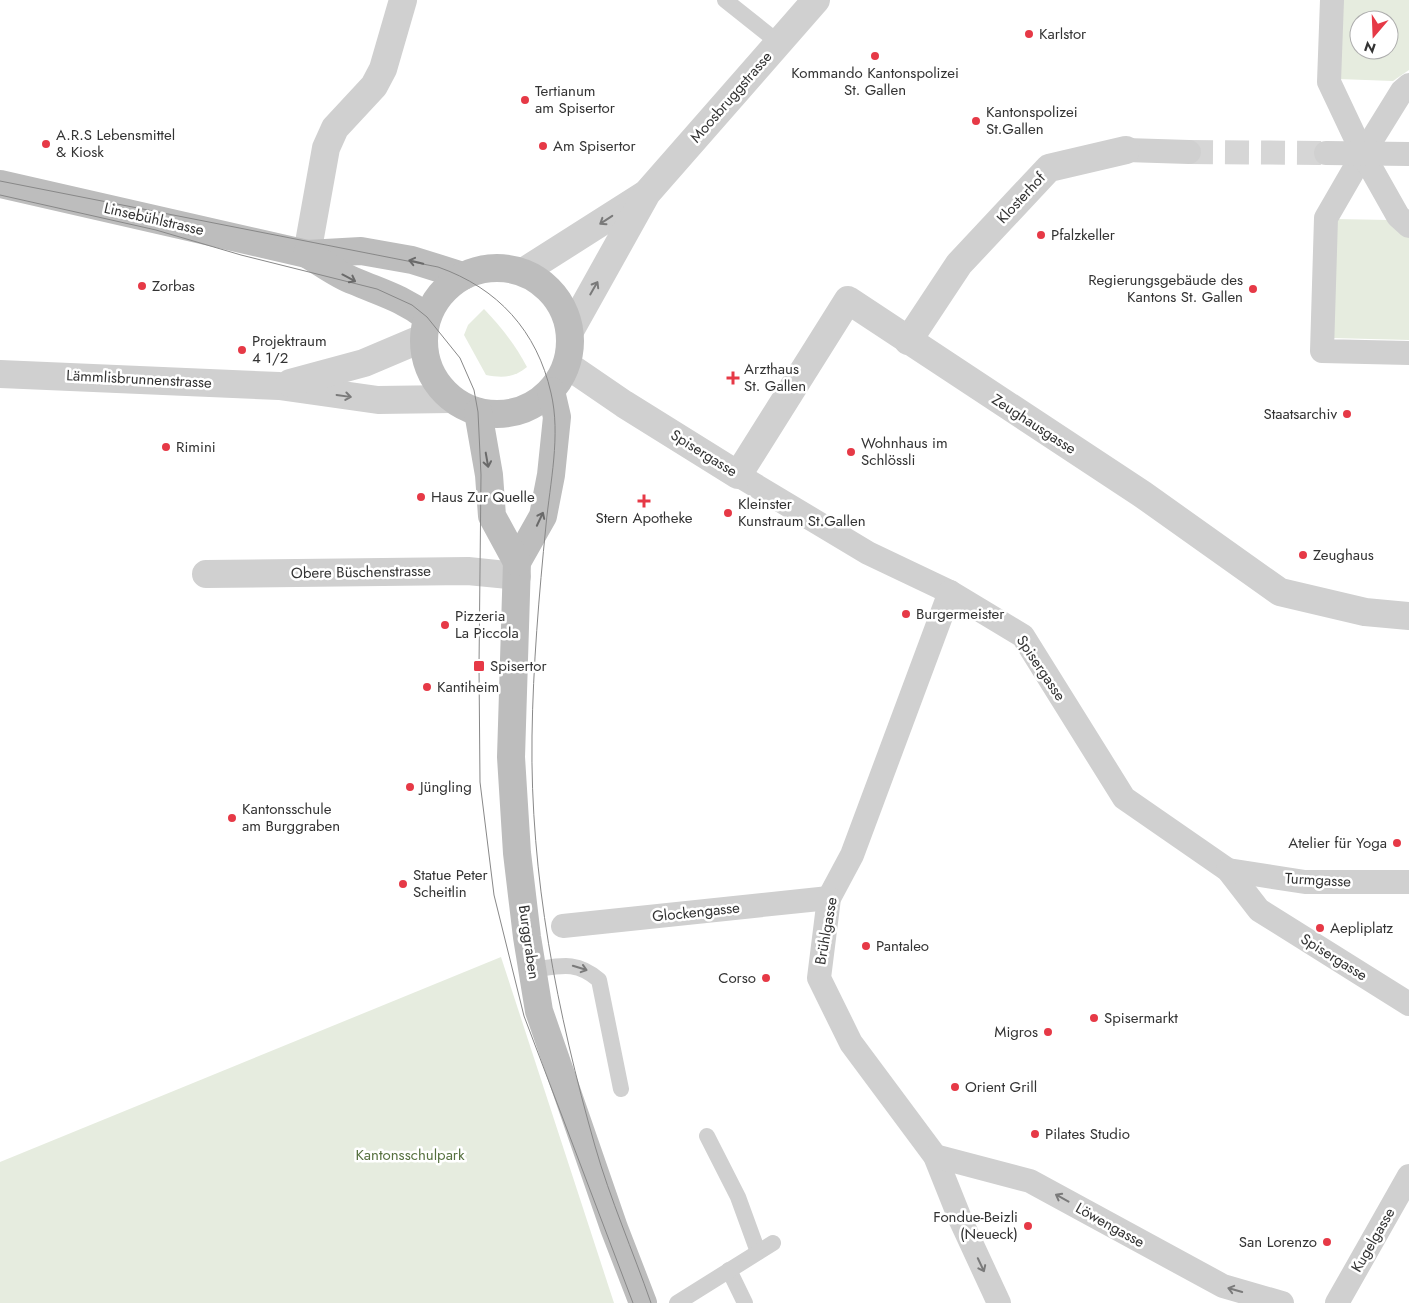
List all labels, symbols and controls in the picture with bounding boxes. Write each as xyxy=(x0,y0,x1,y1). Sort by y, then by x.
north arrow xyxy=(1349,10,1399,60)
place label: Karlstor xyxy=(1039,23,1087,45)
marker: Karlstor xyxy=(1023,28,1035,40)
text: N xyxy=(1361,36,1378,59)
street label: Moosbruggstrasse xyxy=(685,46,777,148)
marker: Kommando Kantonspolizei St. Gallen xyxy=(869,50,881,62)
place label: Kommando Kantonspolizei St. Gallen xyxy=(791,62,959,101)
place label: Tertianum am Spisertor xyxy=(535,80,616,119)
marker: Tertianum am Spisertor xyxy=(519,94,531,106)
place label: Kantonspolizei St.Gallen xyxy=(986,101,1078,140)
marker: Kantonspolizei St.Gallen xyxy=(970,115,982,127)
place label: A.R.S Lebensmittel & Kiosk xyxy=(56,124,175,163)
place label: Am Spisertor xyxy=(553,135,636,157)
marker: A.R.S Lebensmittel & Kiosk xyxy=(40,138,52,150)
marker: Am Spisertor xyxy=(537,140,549,152)
street label: Klosterhof xyxy=(991,167,1051,229)
street label: Linsebühlstrasse xyxy=(102,197,206,241)
one-way arrow xyxy=(600,215,614,225)
place label: Pfalzkeller xyxy=(1051,224,1116,246)
marker: Pfalzkeller xyxy=(1035,229,1047,241)
one-way arrow xyxy=(409,257,425,266)
place label: Regierungsgebäude des Kantons St. Gallen xyxy=(1088,269,1243,308)
one-way arrow xyxy=(341,274,356,283)
place label: Zorbas xyxy=(152,275,195,297)
marker: Zorbas xyxy=(136,280,148,292)
one-way arrow xyxy=(589,281,599,296)
marker: Regierungsgebäude des Kantons St. Gallen xyxy=(1247,283,1259,295)
place label: Projektraum 4 1/2 xyxy=(252,330,327,369)
marker: Projektraum 4 1/2 xyxy=(236,344,248,356)
place label: Arzthaus St. Gallen xyxy=(744,358,806,397)
street label: Lämmlisbrunnenstrasse xyxy=(66,364,213,394)
marker: Arzthaus St. Gallen xyxy=(726,371,740,385)
street label: Zeughausgasse xyxy=(988,389,1081,460)
one-way arrow xyxy=(336,391,352,401)
place label: Staatsarchiv xyxy=(1263,403,1337,425)
marker: Staatsarchiv xyxy=(1341,408,1353,420)
street label: Spisergasse xyxy=(666,424,742,482)
place label: Wohnhaus im Schlössli xyxy=(861,432,948,471)
place label: Rimini xyxy=(176,436,216,458)
marker: Rimini xyxy=(160,441,172,453)
marker: Wohnhaus im Schlössli xyxy=(845,446,857,458)
one-way arrow xyxy=(482,451,492,467)
place label: Haus Zur Quelle xyxy=(431,486,535,508)
marker: Haus Zur Quelle xyxy=(415,491,427,503)
place label: Kleinster Kunstraum St.Gallen xyxy=(738,493,866,532)
marker: Stern Apotheke xyxy=(638,495,650,507)
place label: Stern Apotheke xyxy=(595,507,693,529)
marker: Kleinster Kunstraum St.Gallen xyxy=(722,507,734,519)
one-way arrow xyxy=(536,512,546,527)
place label: Zeughaus xyxy=(1313,544,1374,566)
marker: Zeughaus xyxy=(1297,549,1309,561)
street label: Obere Büschenstrasse xyxy=(291,560,431,584)
place label: Burgermeister xyxy=(916,603,1005,625)
place label: Pizzeria La Piccola xyxy=(455,605,519,644)
marker: Burgermeister xyxy=(900,608,912,620)
marker: Pizzeria La Piccola xyxy=(439,619,451,631)
street label: Spisergasse xyxy=(1011,631,1071,705)
place label: Spisertor xyxy=(490,655,547,677)
marker: Spisertor xyxy=(472,659,486,673)
place label: Kantiheim xyxy=(437,676,499,698)
marker: Kantiheim xyxy=(421,681,433,693)
place label: Jüngling xyxy=(418,776,472,798)
marker: Jüngling xyxy=(404,781,416,793)
place label: Kantonsschule am Burggraben xyxy=(242,798,340,837)
marker: Kantonsschule am Burggraben xyxy=(226,812,238,824)
place label: Atelier für Yoga xyxy=(1288,832,1387,854)
marker: Atelier für Yoga xyxy=(1391,837,1403,849)
place label: Statue Peter Scheitlin xyxy=(413,864,489,903)
street label: Turmgasse xyxy=(1284,867,1352,893)
marker: Statue Peter Scheitlin xyxy=(397,878,409,890)
street label: Brühlgasse xyxy=(809,895,843,967)
street label: Glockengasse xyxy=(651,896,741,928)
street label: Burggraben xyxy=(513,903,545,981)
place label: Aepliplatz xyxy=(1330,917,1393,939)
marker: Aepliplatz xyxy=(1314,922,1326,934)
street label: Spisergasse xyxy=(1296,928,1372,986)
place label: Pantaleo xyxy=(876,935,929,957)
marker: Pantaleo xyxy=(860,940,872,952)
one-way arrow xyxy=(572,964,587,973)
place label: Corso xyxy=(718,967,756,989)
marker: Corso xyxy=(760,972,772,984)
place label: Spisermarkt xyxy=(1104,1007,1178,1029)
marker: Spisermarkt xyxy=(1088,1012,1100,1024)
place label: Migros xyxy=(994,1021,1038,1043)
marker: Migros xyxy=(1042,1026,1054,1038)
place label: Orient Grill xyxy=(965,1076,1037,1098)
marker: Orient Grill xyxy=(949,1081,961,1093)
place label: Pilates Studio xyxy=(1045,1123,1130,1145)
marker: Pilates Studio xyxy=(1029,1128,1041,1140)
park label: Kantonsschulpark xyxy=(355,1144,465,1166)
one-way arrow xyxy=(1054,1193,1069,1203)
street label: Löwengasse xyxy=(1071,1197,1149,1253)
street label: Kugelgasse xyxy=(1346,1203,1400,1276)
place label: Fondue-Beizli (Neueck) xyxy=(933,1206,1018,1245)
marker: Fondue-Beizli (Neueck) xyxy=(1022,1220,1034,1232)
place label: San Lorenzo xyxy=(1239,1231,1317,1253)
marker: San Lorenzo xyxy=(1321,1236,1333,1248)
one-way arrow xyxy=(977,1257,987,1272)
one-way arrow xyxy=(1228,1284,1244,1294)

